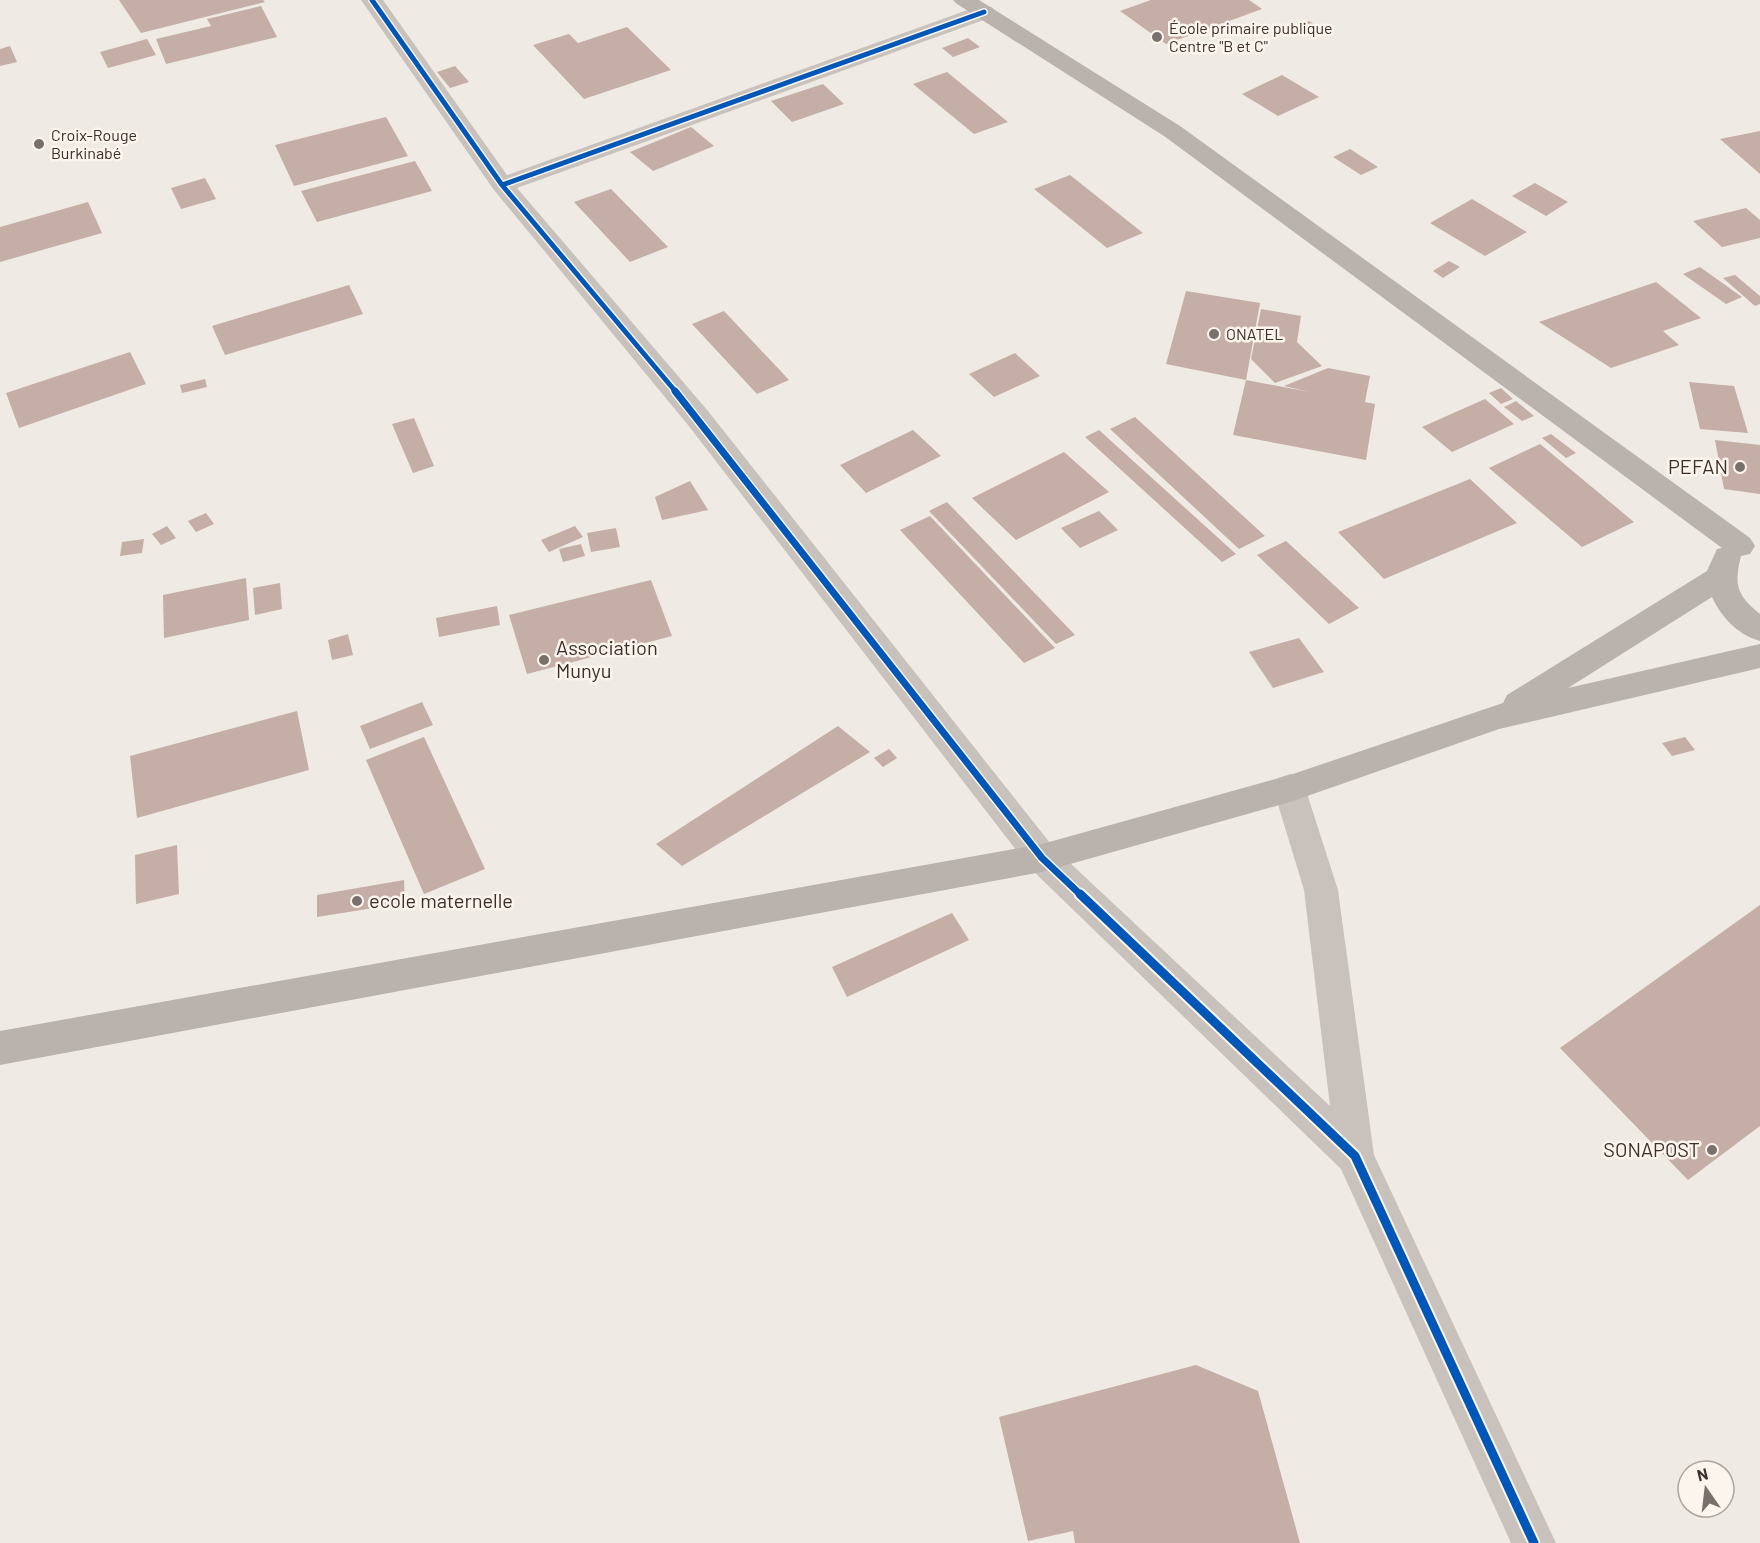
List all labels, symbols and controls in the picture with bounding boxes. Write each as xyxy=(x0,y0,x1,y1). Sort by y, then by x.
place label: École primaire publique Centre "B et C" xyxy=(1169,18,1333,55)
marker: École primaire publique Centre "B et C" xyxy=(1150,30,1164,44)
place label: Croix-Rouge Burkinabé xyxy=(51,125,137,162)
marker: Croix-Rouge Burkinabé xyxy=(32,137,46,151)
place label: ONATEL xyxy=(1226,324,1283,343)
marker: ONATEL xyxy=(1207,327,1221,341)
place label: PEFAN xyxy=(1668,454,1728,478)
marker: PEFAN xyxy=(1733,460,1747,474)
place label: Association Munyu xyxy=(556,635,658,682)
marker: Association Munyu xyxy=(537,653,551,667)
place label: ecole maternelle xyxy=(369,888,513,912)
marker: ecole maternelle xyxy=(350,894,364,908)
place label: SONAPOST xyxy=(1603,1137,1700,1161)
marker: SONAPOST xyxy=(1705,1143,1719,1157)
north arrow xyxy=(1676,1459,1736,1519)
text: N xyxy=(1695,1463,1710,1484)

